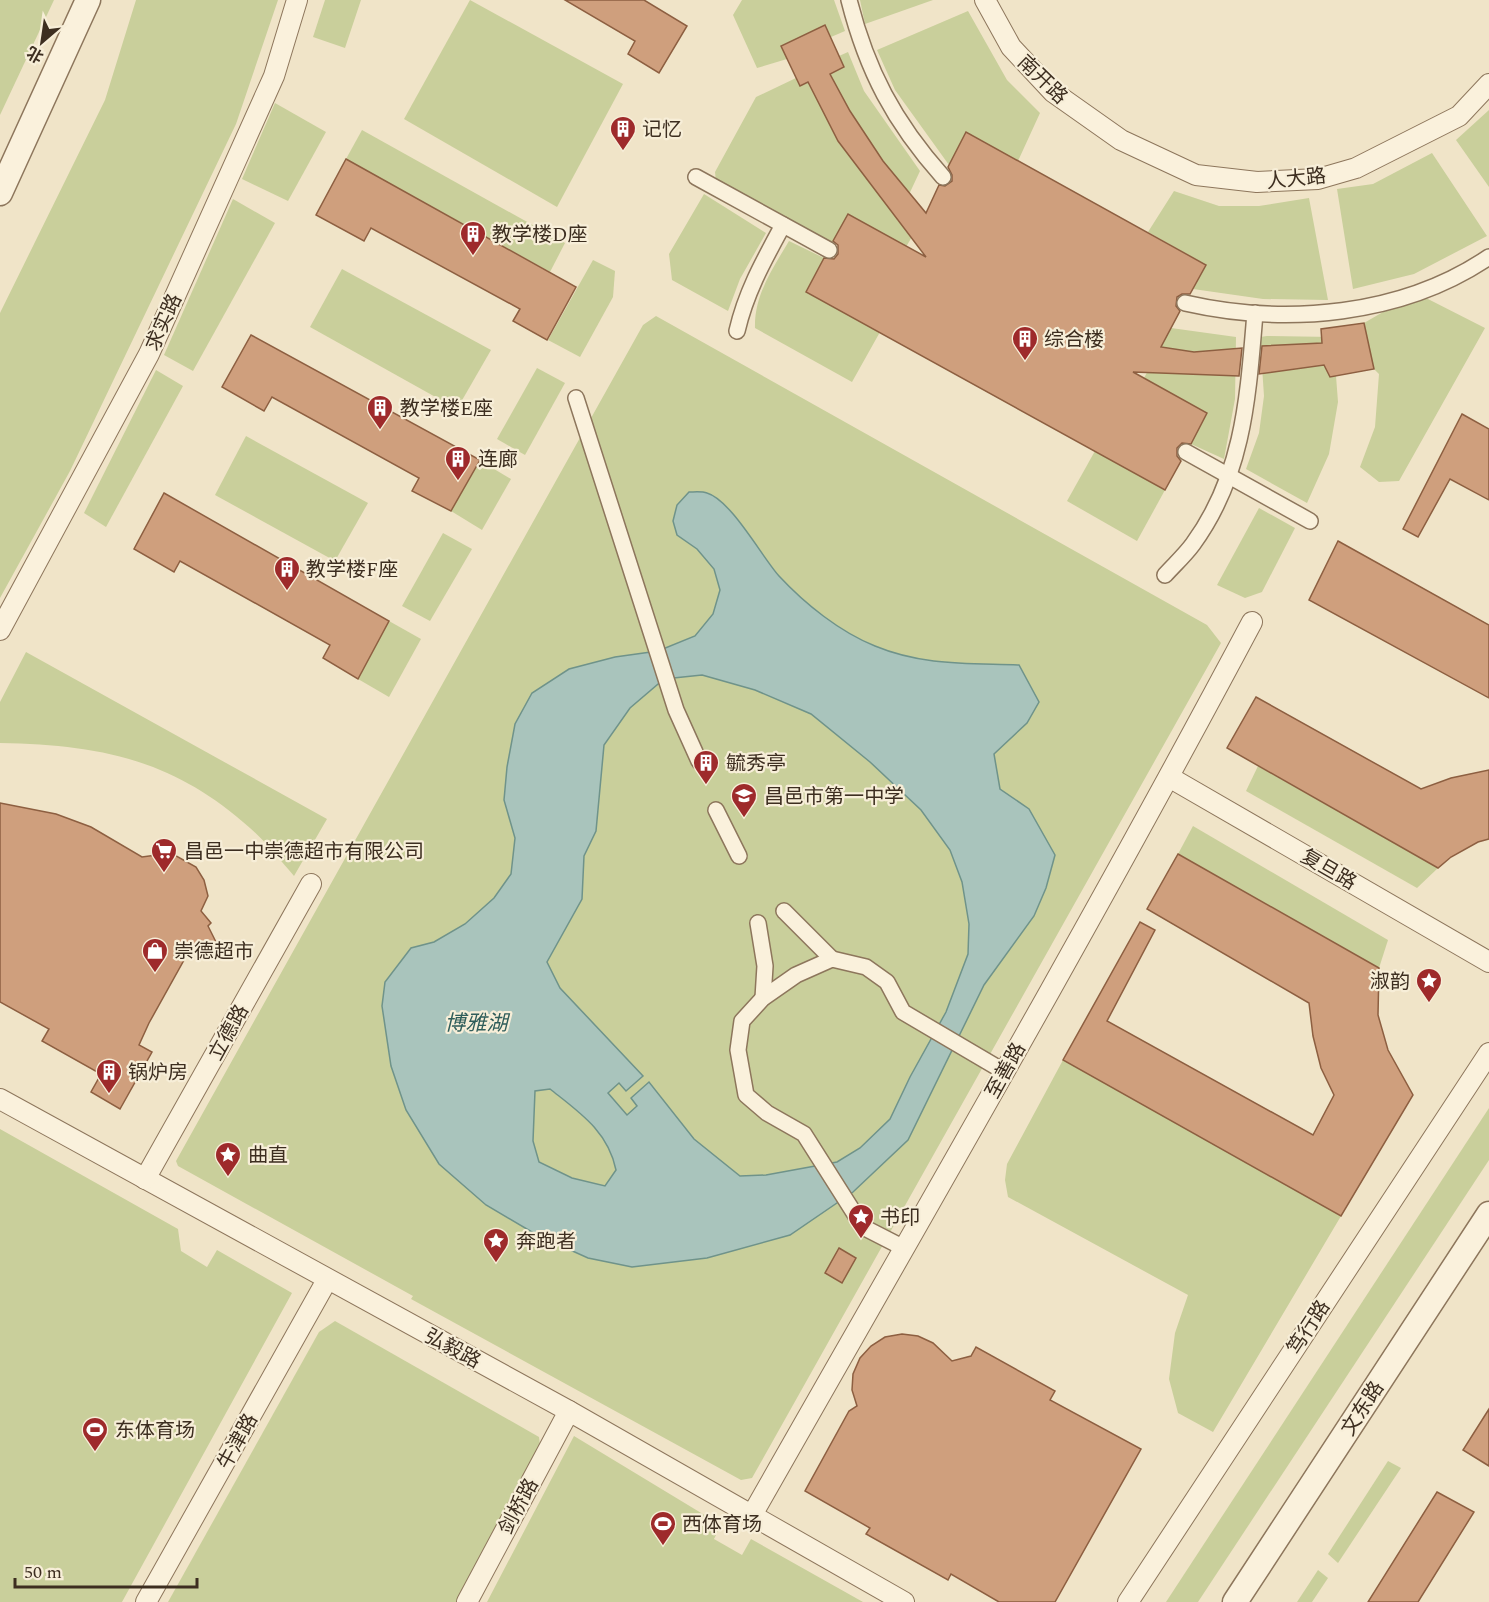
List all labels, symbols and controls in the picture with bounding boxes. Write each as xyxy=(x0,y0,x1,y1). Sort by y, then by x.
north arrow xyxy=(12,12,72,72)
text: 北 xyxy=(22,40,48,69)
street label: 南开路 xyxy=(1010,48,1074,111)
building icon: 记忆 xyxy=(608,114,638,152)
place label: 记忆 xyxy=(642,115,682,145)
street label: 人大路 xyxy=(1265,161,1328,197)
building icon: 教学楼D座 xyxy=(458,219,488,257)
place label: 教学楼D座 xyxy=(492,220,588,250)
street label: 求实路 xyxy=(138,289,190,356)
building icon: 综合楼 xyxy=(1010,324,1040,362)
place label: 综合楼 xyxy=(1044,325,1104,355)
building icon: 教学楼E座 xyxy=(365,393,395,431)
place label: 教学楼E座 xyxy=(400,394,493,424)
building icon: 连廊 xyxy=(443,444,473,482)
place label: 连廊 xyxy=(478,445,518,475)
building icon: 教学楼F座 xyxy=(272,554,302,592)
place label: 教学楼F座 xyxy=(306,555,398,585)
building icon: 毓秀亭 xyxy=(691,748,721,786)
place label: 毓秀亭 xyxy=(726,749,786,779)
school or university icon: 昌邑市第一中学 xyxy=(729,781,759,819)
place label: 昌邑市第一中学 xyxy=(764,782,904,812)
supermarket icon: 昌邑一中崇德超市有限公司 xyxy=(149,836,179,874)
place label: 昌邑一中崇德超市有限公司 xyxy=(184,837,424,867)
street label: 复旦路 xyxy=(1295,842,1362,898)
shop icon: 崇德超市 xyxy=(140,936,170,974)
place label: 崇德超市 xyxy=(174,937,254,967)
place icon: 淑韵 xyxy=(1414,966,1444,1004)
place label: 淑韵 xyxy=(1370,967,1410,997)
street label: 立德路 xyxy=(201,999,257,1066)
water label: 博雅湖 xyxy=(445,1008,510,1040)
street label: 至善路 xyxy=(978,1037,1034,1104)
building icon: 锅炉房 xyxy=(94,1057,124,1095)
place label: 锅炉房 xyxy=(128,1058,188,1088)
place icon: 曲直 xyxy=(213,1140,243,1178)
place label: 曲直 xyxy=(248,1141,288,1171)
place icon: 书印 xyxy=(846,1202,876,1240)
place label: 书印 xyxy=(880,1203,920,1233)
place icon: 奔跑者 xyxy=(481,1226,511,1264)
place label: 奔跑者 xyxy=(516,1227,576,1257)
street label: 笃行路 xyxy=(1280,1294,1338,1361)
street label: 弘毅路 xyxy=(419,1322,486,1376)
street label: 文东路 xyxy=(1334,1375,1392,1442)
street label: 牛津路 xyxy=(210,1408,266,1475)
sports icon: 东体育场 xyxy=(80,1415,110,1453)
place label: 东体育场 xyxy=(115,1416,195,1446)
street label: 剑桥路 xyxy=(492,1473,546,1540)
sports icon: 西体育场 xyxy=(648,1509,678,1547)
place label: 西体育场 xyxy=(682,1510,762,1540)
scale bar xyxy=(15,1551,196,1589)
text: 50 m xyxy=(24,1559,62,1586)

